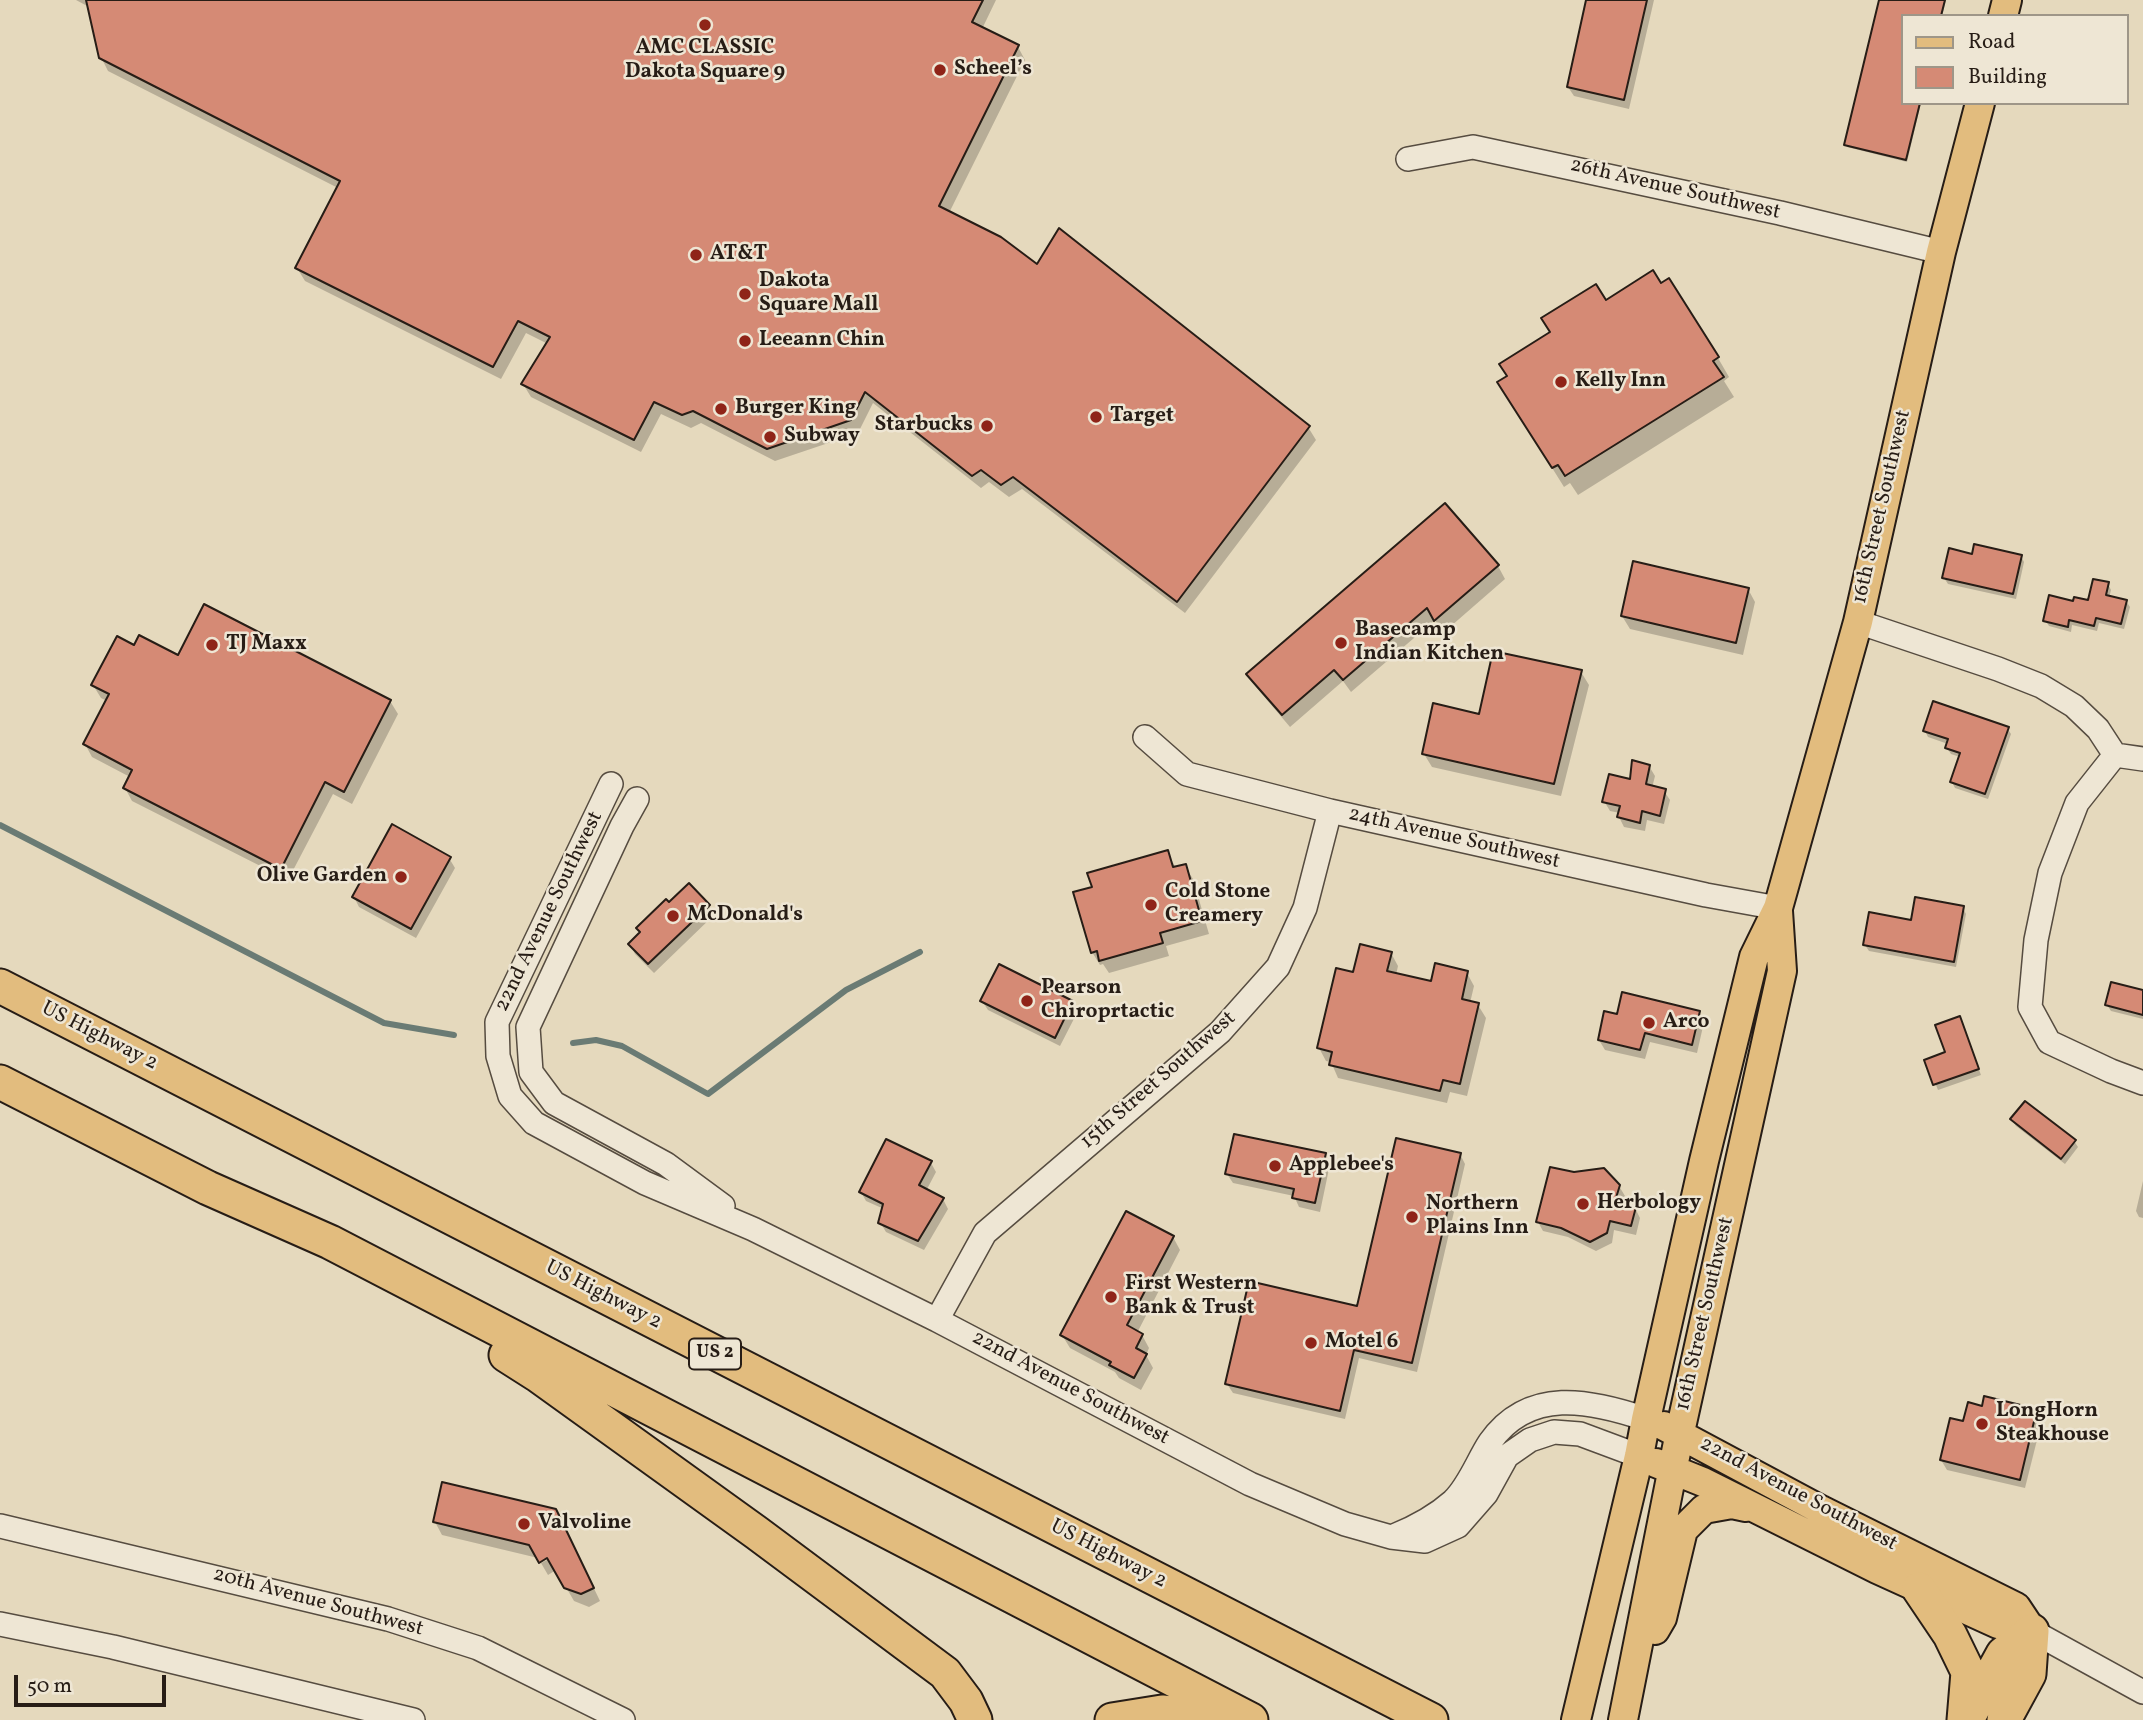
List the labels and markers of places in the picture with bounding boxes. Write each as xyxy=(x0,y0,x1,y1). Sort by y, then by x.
marker: AMC CLASSIC Dakota Square 9 xyxy=(697,17,713,33)
place label: AMC CLASSIC Dakota Square 9 xyxy=(625,36,785,86)
place label: Scheel’s xyxy=(954,57,1032,83)
marker: Scheel’s xyxy=(932,62,948,78)
place label: AT&T xyxy=(710,242,767,268)
marker: AT&T xyxy=(688,247,704,263)
place label: Dakota Square Mall xyxy=(759,269,879,319)
marker: Dakota Square Mall xyxy=(737,286,753,302)
place label: Leeann Chin xyxy=(759,328,885,354)
marker: Leeann Chin xyxy=(737,333,753,349)
place label: Kelly Inn xyxy=(1575,369,1666,395)
marker: Kelly Inn xyxy=(1553,374,1569,390)
place label: Burger King xyxy=(735,396,856,422)
marker: Burger King xyxy=(713,401,729,417)
place label: Target xyxy=(1110,404,1174,430)
marker: Target xyxy=(1088,409,1104,425)
place label: Starbucks xyxy=(875,413,973,439)
marker: Starbucks xyxy=(979,418,995,434)
place label: Subway xyxy=(784,424,860,450)
marker: Subway xyxy=(762,429,778,445)
place label: Basecamp Indian Kitchen xyxy=(1355,618,1504,668)
place label: TJ Maxx xyxy=(226,632,307,658)
marker: Basecamp Indian Kitchen xyxy=(1333,635,1349,651)
marker: TJ Maxx xyxy=(204,637,220,653)
place label: Olive Garden xyxy=(257,864,387,890)
marker: Olive Garden xyxy=(393,869,409,885)
place label: Cold Stone Creamery xyxy=(1165,880,1270,930)
marker: Cold Stone Creamery xyxy=(1143,897,1159,913)
place label: McDonald's xyxy=(687,903,803,929)
marker: McDonald's xyxy=(665,908,681,924)
place label: Pearson Chiroprtactic xyxy=(1041,976,1174,1026)
marker: Pearson Chiroprtactic xyxy=(1019,993,1035,1009)
place label: Arco xyxy=(1663,1010,1710,1036)
marker: Arco xyxy=(1641,1015,1657,1031)
place label: Applebee's xyxy=(1289,1153,1394,1179)
marker: Applebee's xyxy=(1267,1158,1283,1174)
place label: Herbology xyxy=(1597,1191,1701,1217)
place label: Northern Plains Inn xyxy=(1426,1192,1529,1242)
marker: Herbology xyxy=(1575,1196,1591,1212)
marker: Northern Plains Inn xyxy=(1404,1209,1420,1225)
place label: First Western Bank & Trust xyxy=(1125,1272,1257,1322)
marker: First Western Bank & Trust xyxy=(1103,1289,1119,1305)
place label: Motel 6 xyxy=(1325,1330,1398,1356)
marker: Motel 6 xyxy=(1303,1335,1319,1351)
place label: LongHorn Steakhouse xyxy=(1996,1399,2109,1449)
marker: LongHorn Steakhouse xyxy=(1974,1416,1990,1432)
place label: Valvoline xyxy=(538,1511,631,1537)
marker: Valvoline xyxy=(516,1516,532,1532)

